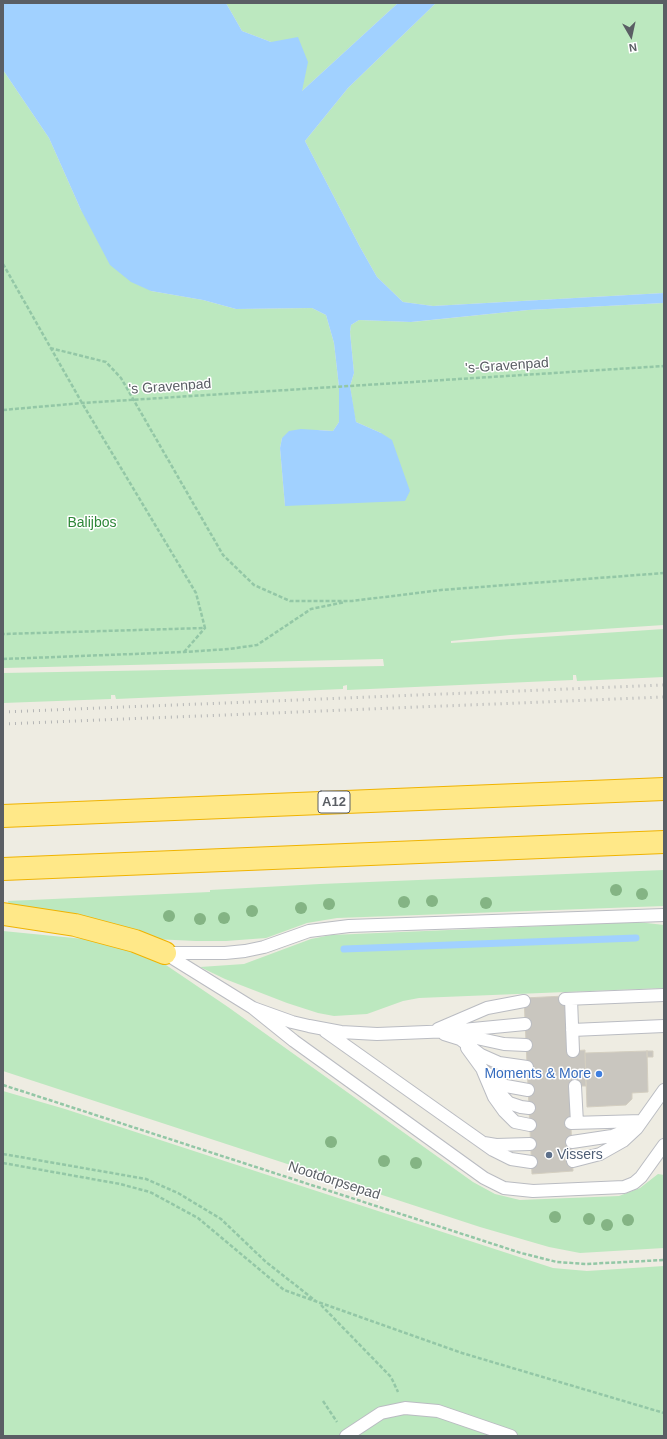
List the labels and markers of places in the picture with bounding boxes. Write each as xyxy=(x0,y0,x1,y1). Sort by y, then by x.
place label: Moments & More xyxy=(484,1066,591,1082)
marker: Moments & More xyxy=(594,1069,604,1079)
place label: Vissers xyxy=(557,1147,603,1163)
marker: Vissers xyxy=(544,1150,554,1160)

